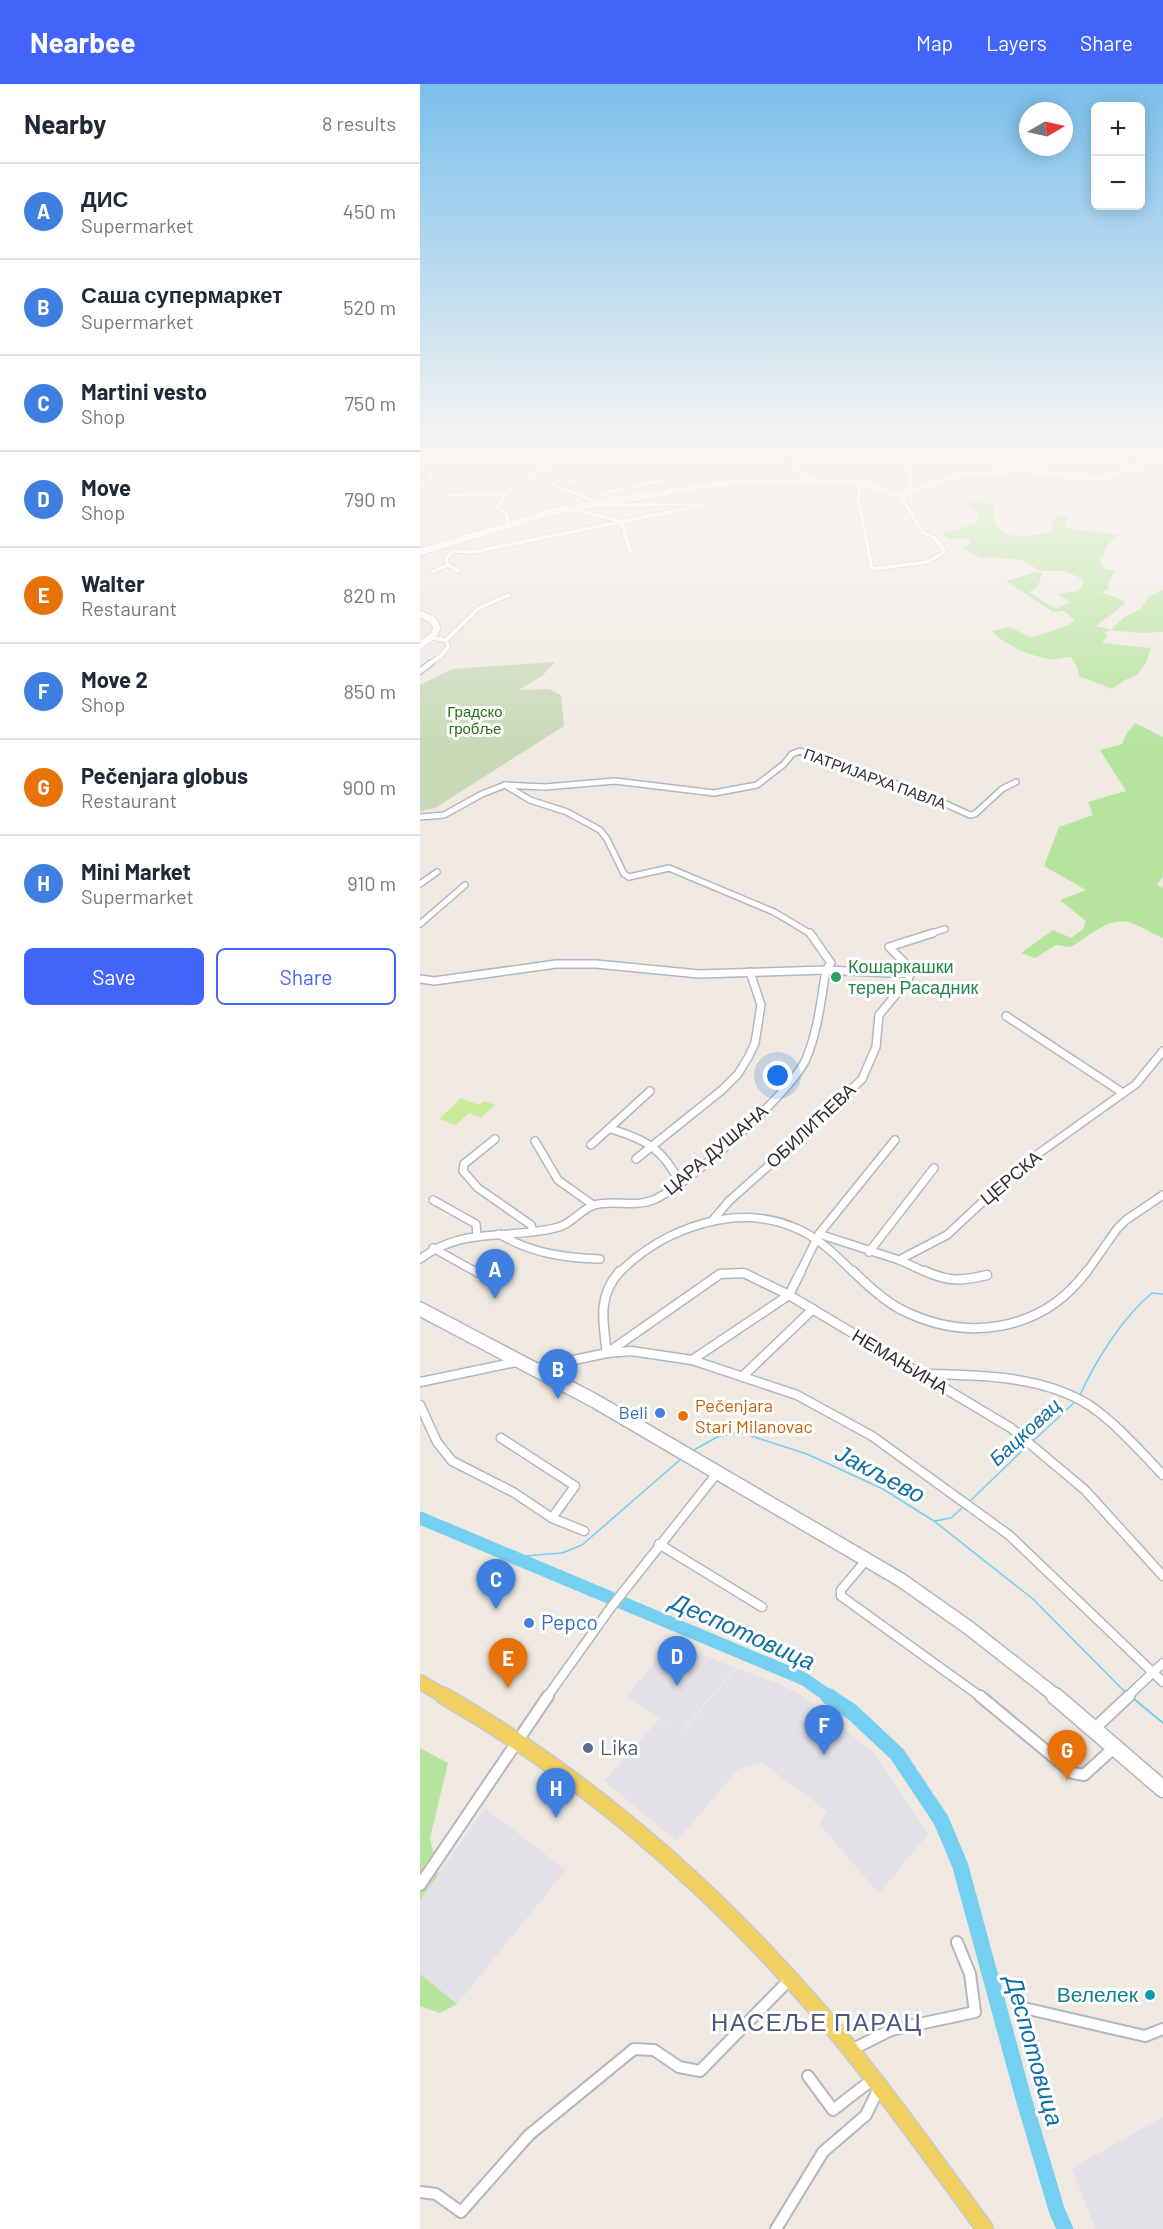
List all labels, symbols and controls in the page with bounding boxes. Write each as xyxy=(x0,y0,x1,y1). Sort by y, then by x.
text: Nearbee xyxy=(30,25,136,59)
text: Map xyxy=(916,30,953,55)
text: Layers xyxy=(986,30,1047,55)
text: Share xyxy=(1080,30,1133,55)
north arrow xyxy=(1019,102,1073,156)
map controls xyxy=(1091,102,1145,210)
button: + xyxy=(1091,102,1145,156)
text: Nearby xyxy=(24,108,106,139)
text: 8 results xyxy=(322,111,396,135)
button: − xyxy=(1091,156,1145,210)
text: ДИС xyxy=(81,185,128,211)
text: A xyxy=(37,199,50,223)
text: 450 m xyxy=(343,199,396,223)
text: Supermarket xyxy=(81,213,194,237)
text: Саша супермаркет xyxy=(81,281,283,307)
text: B xyxy=(37,295,50,319)
text: 520 m xyxy=(343,295,396,319)
text: Supermarket xyxy=(81,309,194,333)
text: Martini vesto xyxy=(81,378,207,404)
text: C xyxy=(37,391,50,415)
text: 750 m xyxy=(344,391,396,415)
text: Shop xyxy=(81,404,125,428)
text: Move xyxy=(81,474,131,500)
text: D xyxy=(37,487,50,511)
text: 790 m xyxy=(344,487,396,511)
text: Shop xyxy=(81,500,125,524)
text: Walter xyxy=(81,570,145,596)
text: E xyxy=(38,583,49,607)
text: 820 m xyxy=(343,583,396,607)
text: Restaurant xyxy=(81,596,177,620)
text: Move 2 xyxy=(81,666,148,692)
text: F xyxy=(38,679,49,703)
text: 850 m xyxy=(343,679,396,703)
text: Shop xyxy=(81,692,125,716)
park label: Градско гробље xyxy=(447,702,503,737)
street label: ПАТРИЈАРХА ПАВЛА xyxy=(802,744,949,812)
text: Pečenjara globus xyxy=(81,762,248,788)
text: G xyxy=(37,775,50,799)
text: 900 m xyxy=(342,775,396,799)
text: Restaurant xyxy=(81,788,177,812)
text: Mini Market xyxy=(81,858,191,884)
text: H xyxy=(37,871,50,895)
text: 910 m xyxy=(347,871,396,895)
text: Supermarket xyxy=(81,884,194,908)
button: Save xyxy=(24,948,204,1005)
button: Share xyxy=(216,948,396,1005)
place label: Кошаркашки терен Расадник xyxy=(848,955,979,998)
marker: Кошаркашки терен Расадник xyxy=(829,970,843,984)
your location xyxy=(763,1061,792,1090)
street label: ОБИЛИЋЕВА xyxy=(761,1078,860,1172)
street label: ЦАРА ДУШАНА xyxy=(659,1099,772,1199)
street label: ЦЕРСКА xyxy=(975,1145,1045,1209)
pin: A xyxy=(476,1250,514,1299)
street label: НЕМАЊИНА xyxy=(849,1324,953,1398)
pin: B xyxy=(538,1350,578,1399)
water label: Бацковац xyxy=(984,1392,1065,1470)
place label: Pečenjara Stari Milanovac xyxy=(695,1394,813,1437)
place label: Beli xyxy=(618,1401,648,1423)
marker: Beli xyxy=(653,1406,667,1420)
marker: Pečenjara Stari Milanovac xyxy=(676,1409,690,1423)
water label: Јакљево xyxy=(830,1437,930,1508)
pin: C xyxy=(476,1560,516,1609)
water label: Деспотовица xyxy=(664,1585,820,1675)
place label: Pepco xyxy=(541,1609,598,1634)
marker: Pepco xyxy=(522,1616,536,1630)
pin: D xyxy=(658,1636,696,1686)
pin: E xyxy=(488,1638,527,1688)
pin: F xyxy=(804,1706,844,1755)
pin: G xyxy=(1048,1730,1086,1780)
place label: Lika xyxy=(600,1734,638,1759)
marker: Lika xyxy=(581,1741,595,1755)
pin: H xyxy=(536,1768,576,1818)
water label: Деспотовица xyxy=(999,1969,1071,2129)
place label: Велелек xyxy=(1057,1981,1139,2006)
marker: Велелек xyxy=(1143,1988,1157,2002)
district label: НАСЕЉЕ ПАРАЦ xyxy=(711,2007,923,2036)

